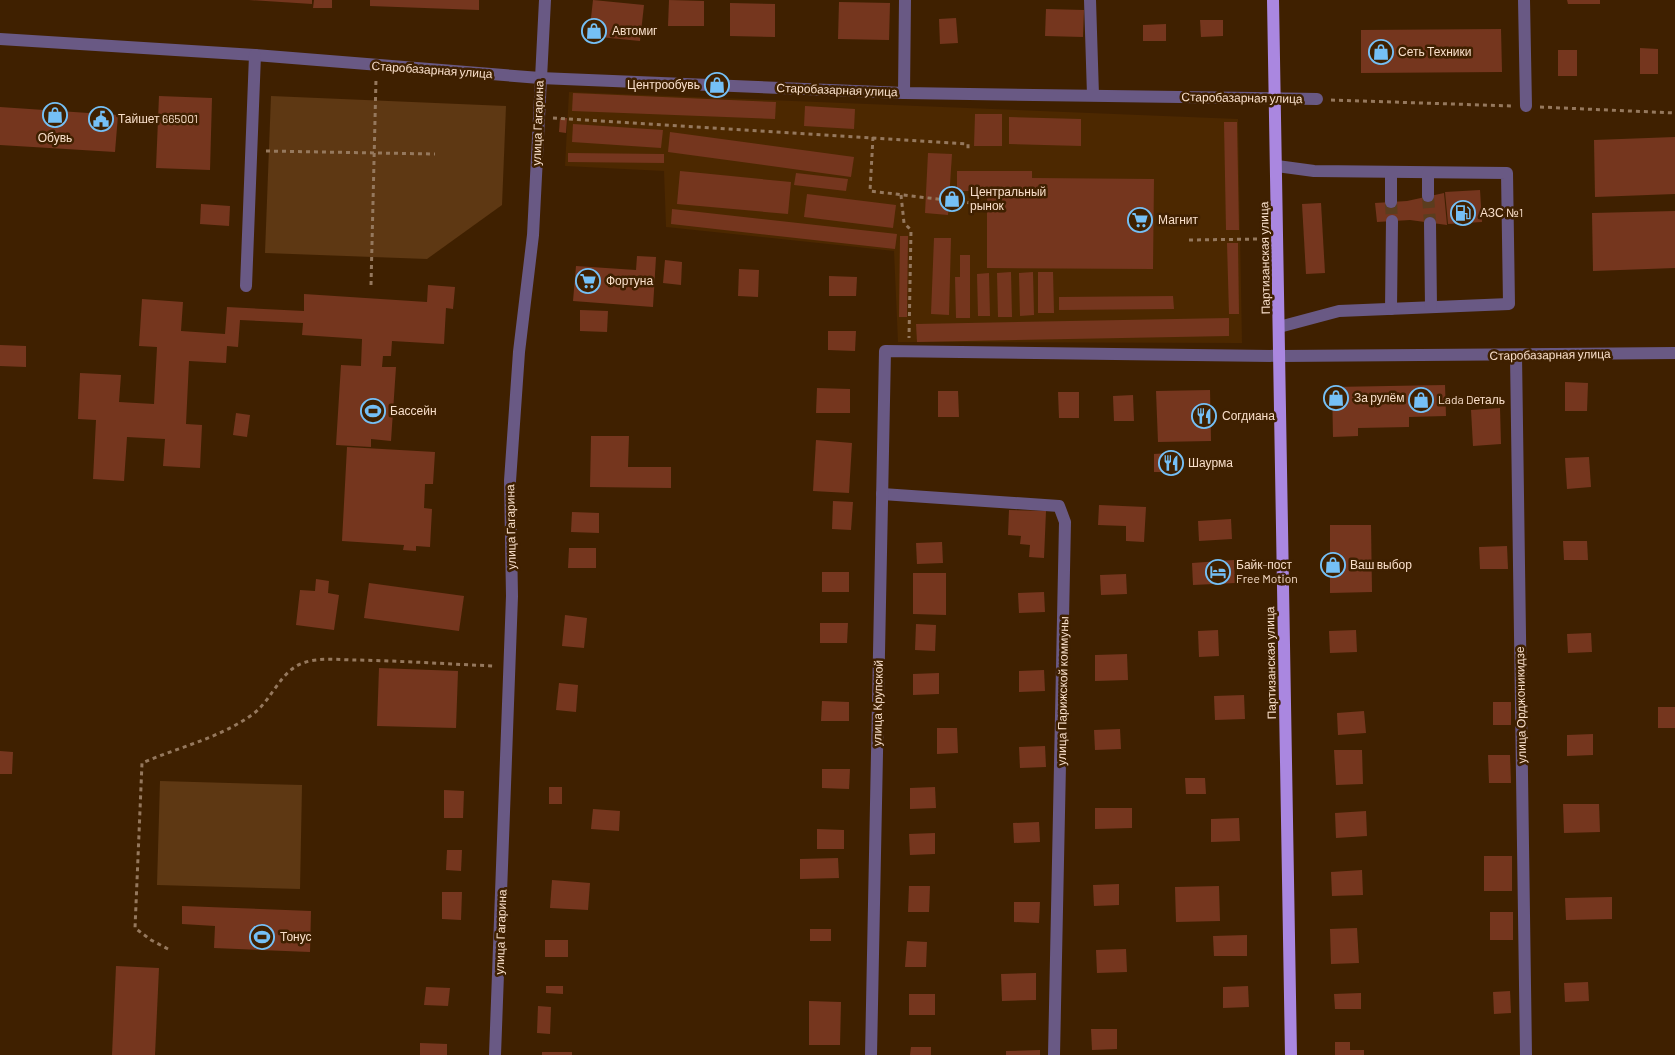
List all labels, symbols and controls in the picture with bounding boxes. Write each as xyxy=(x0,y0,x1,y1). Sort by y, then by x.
shop icon: Автомиг xyxy=(581,18,607,44)
place label: Автомиг xyxy=(612,23,658,37)
shop icon: Сеть Техники xyxy=(1368,39,1394,65)
place label: Сеть Техники xyxy=(1398,44,1471,58)
street label: Старобазарная улица xyxy=(371,58,493,81)
shop icon: Центрообувь xyxy=(704,72,730,98)
place label: Центрообувь xyxy=(627,77,700,92)
street label: улица Гагарина xyxy=(529,80,546,166)
street label: Старобазарная улица xyxy=(776,80,898,99)
street label: Старобазарная улица xyxy=(1181,89,1303,106)
shop icon: Обувь xyxy=(42,102,68,128)
public building icon: Тайшет 665001 xyxy=(88,106,114,132)
place label: Тайшет 665001 xyxy=(118,111,198,125)
place label: Обувь xyxy=(38,130,72,145)
place label: Центральный рынок xyxy=(970,184,1046,213)
shop icon: Центральный рынок xyxy=(939,186,965,212)
fuel station icon: АЗС №1 xyxy=(1450,200,1476,226)
street label: Партизанская улица xyxy=(1256,201,1273,315)
place label: АЗС №1 xyxy=(1480,205,1523,219)
supermarket icon: Магнит xyxy=(1127,207,1153,233)
place label: Магнит xyxy=(1158,212,1199,226)
supermarket icon: Фортуна xyxy=(575,268,601,294)
place label: Фортуна xyxy=(606,273,653,288)
street label: Старобазарная улица xyxy=(1489,346,1611,363)
shop icon: За рулём xyxy=(1323,385,1349,411)
shop icon: Lada Dеталь xyxy=(1408,387,1434,413)
place label: За рулём xyxy=(1354,390,1405,405)
place label: Lada Dеталь xyxy=(1438,392,1505,406)
sports icon: Бассейн xyxy=(360,398,386,424)
place label: Бассейн xyxy=(390,403,437,417)
restaurant icon: Согдиана xyxy=(1191,403,1217,429)
place label: Согдиана xyxy=(1222,408,1275,423)
restaurant icon: Шаурма xyxy=(1158,450,1184,476)
place label: Шаурма xyxy=(1188,455,1233,470)
street label: улица Гагарина xyxy=(502,484,519,570)
shop icon: Ваш выбор xyxy=(1320,552,1346,578)
place label: Байк-пост Free Motion xyxy=(1236,557,1298,585)
place label: Ваш выбор xyxy=(1350,557,1412,572)
hotel icon: Байк-пост Free Motion xyxy=(1205,559,1231,585)
street label: Партизанская улица xyxy=(1262,606,1279,720)
street label: улица Парижской коммуны xyxy=(1054,616,1071,766)
street label: улица Орджоникидзе xyxy=(1512,646,1529,764)
street label: улица Крупской xyxy=(869,660,886,746)
street label: улица Гагарина xyxy=(492,889,509,975)
sports icon: Тонус xyxy=(249,924,275,950)
place label: Тонус xyxy=(280,929,312,944)

